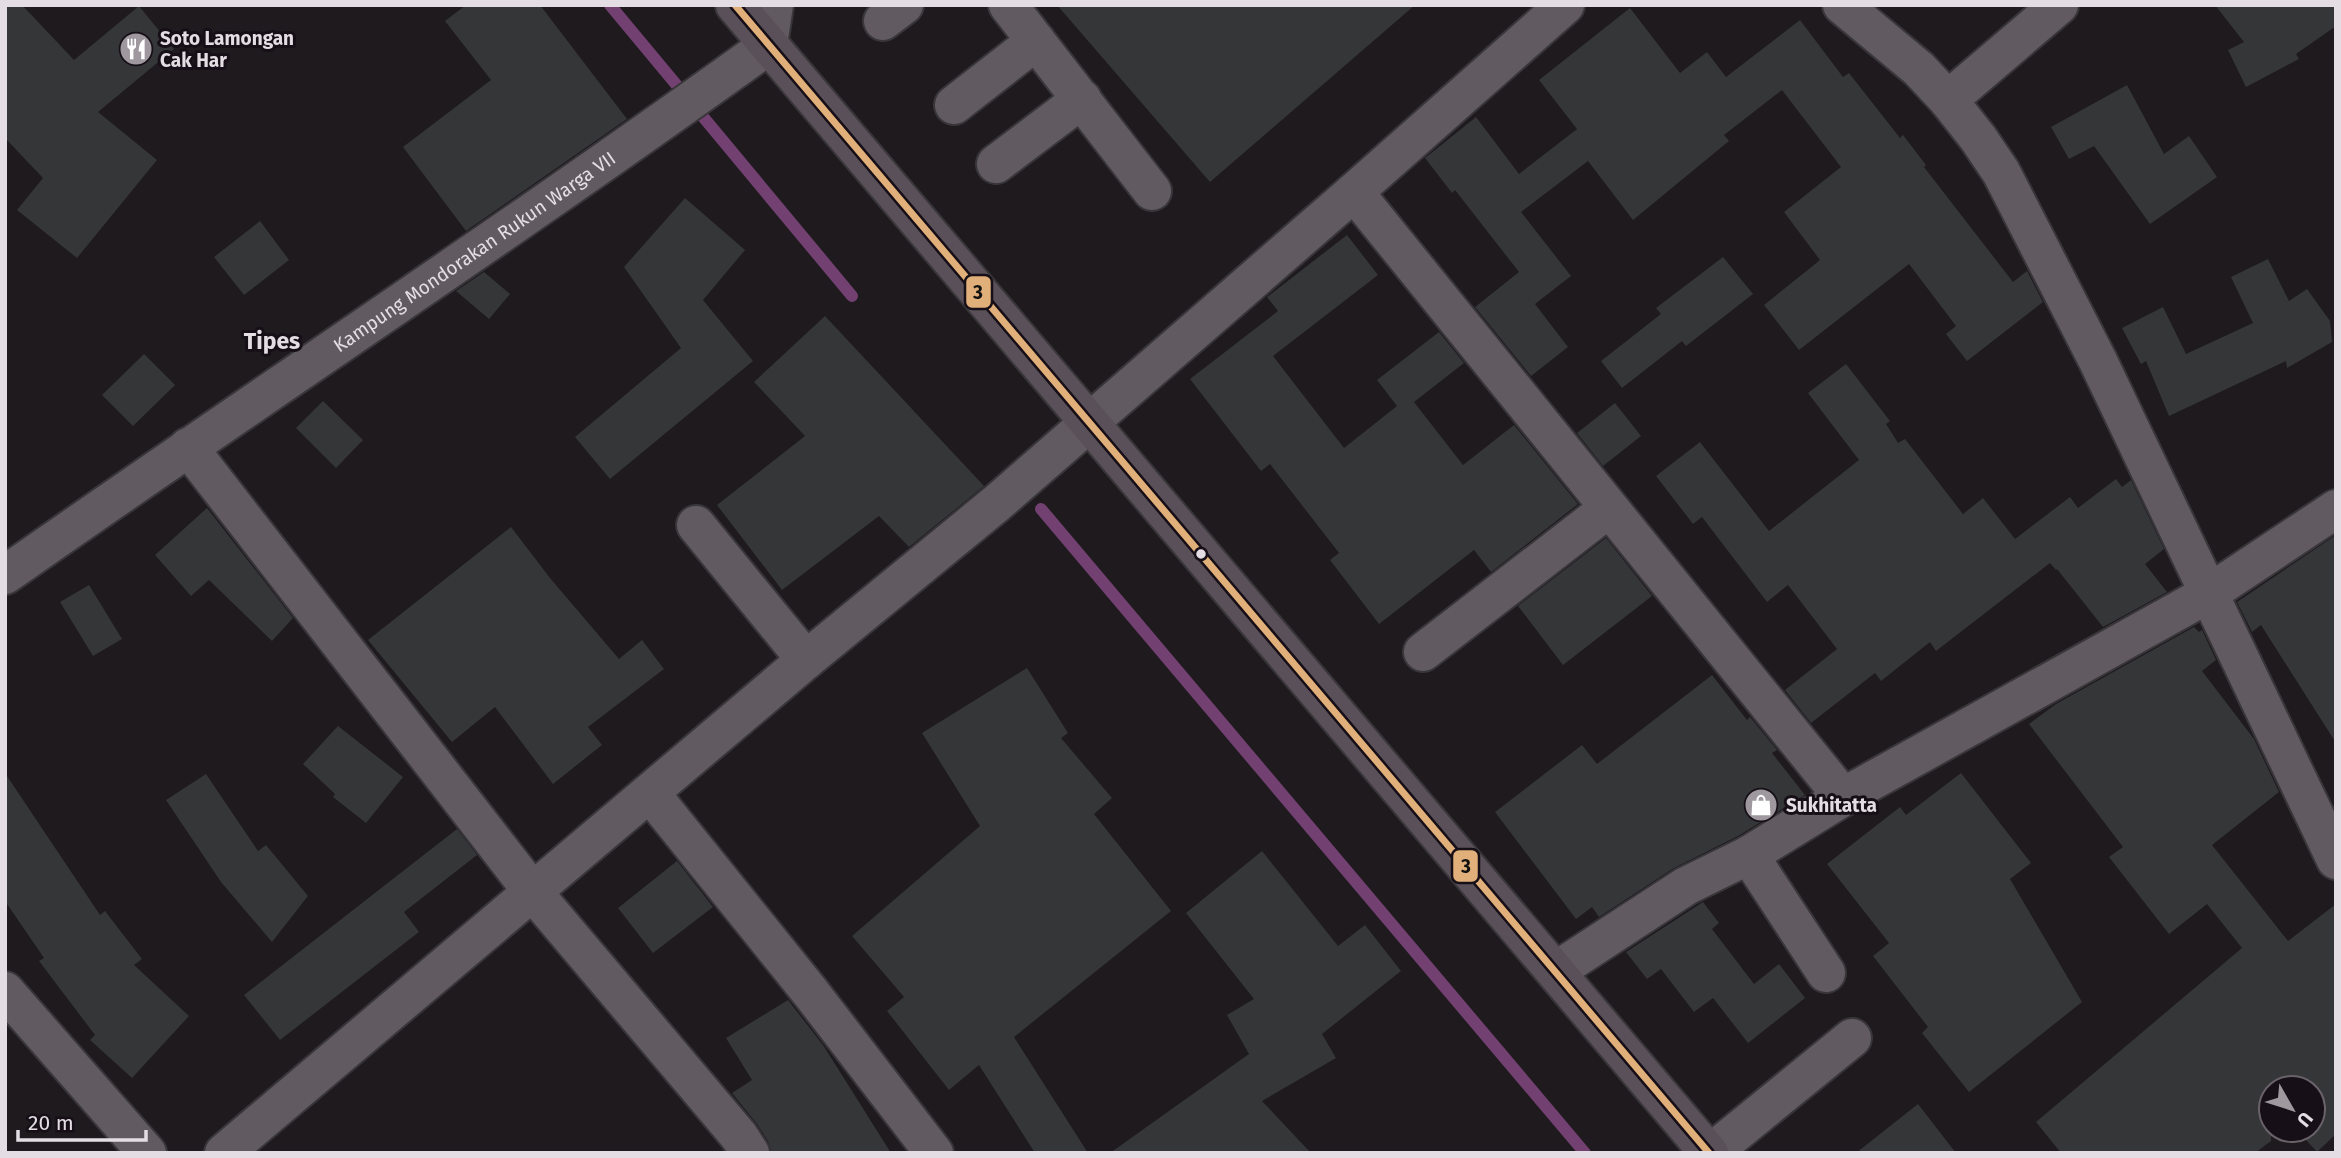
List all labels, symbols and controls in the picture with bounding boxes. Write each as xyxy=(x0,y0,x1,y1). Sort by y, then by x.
place label: Soto Lamongan Cak Har xyxy=(160,27,294,72)
restaurant icon: Soto Lamongan Cak Har xyxy=(117,30,155,68)
street label: Kampung Mondorakan Rukun Warga VII xyxy=(329,147,620,357)
line badge: 3 xyxy=(965,275,992,309)
text: 3 xyxy=(972,281,983,304)
district label: Tipes xyxy=(244,327,300,355)
unlabelled marker xyxy=(1194,547,1208,561)
shop icon: Sukhitatta xyxy=(1742,786,1780,824)
place label: Sukhitatta xyxy=(1786,794,1877,817)
line badge: 3 xyxy=(1452,849,1479,883)
text: 3 xyxy=(1460,855,1471,878)
north arrow xyxy=(2257,1074,2327,1144)
scale bar xyxy=(18,1098,145,1142)
text: U xyxy=(2292,1107,2318,1131)
text: 20 m xyxy=(28,1110,74,1136)

